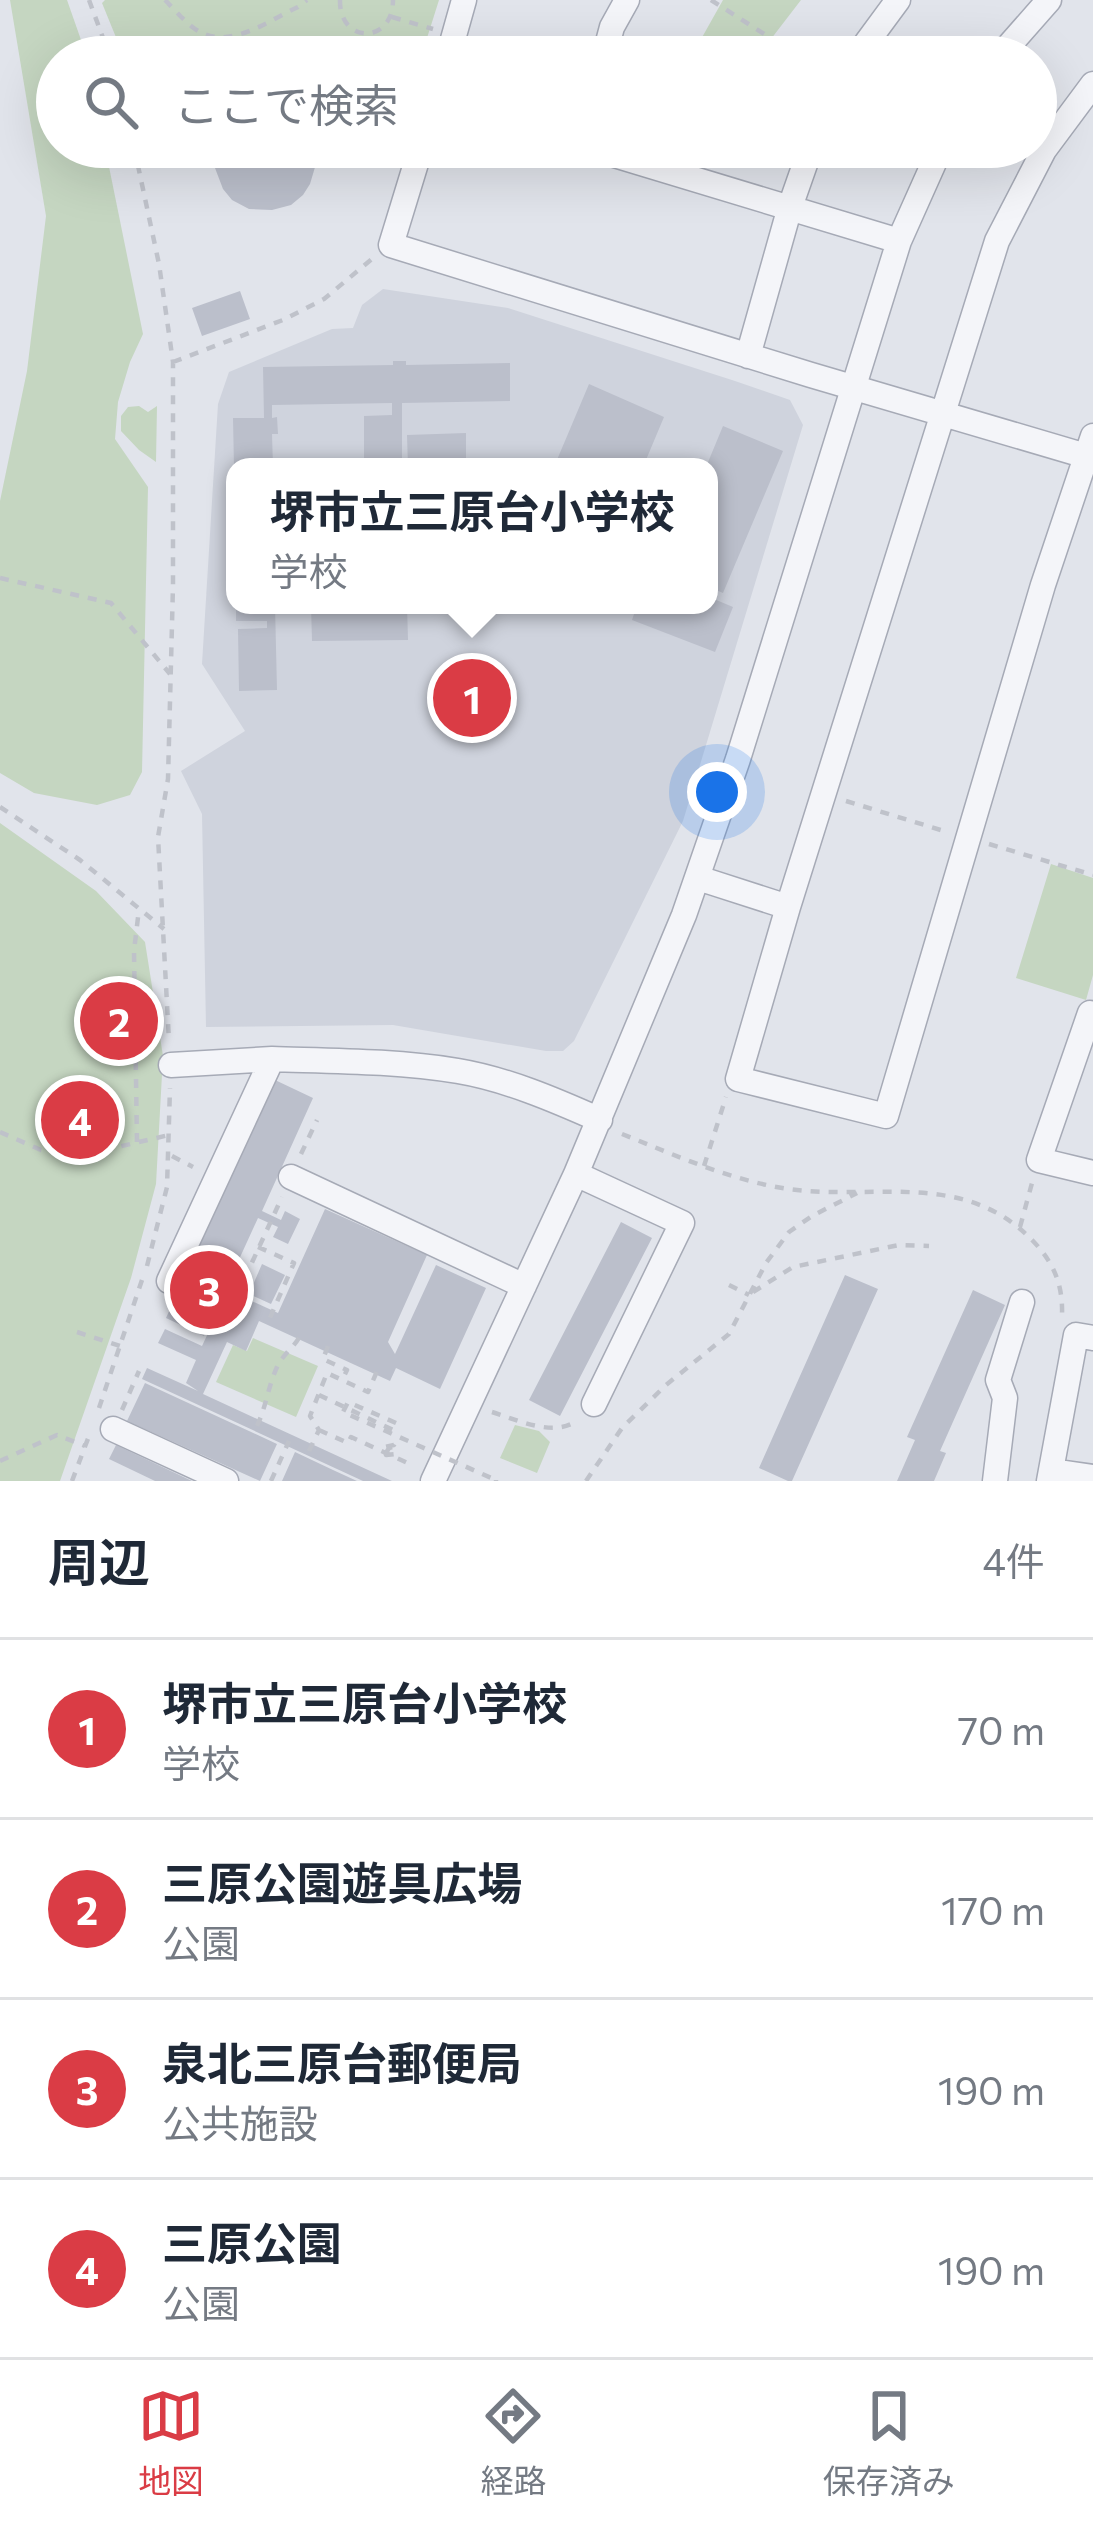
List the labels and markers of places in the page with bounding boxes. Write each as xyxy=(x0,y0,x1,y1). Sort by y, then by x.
pin: 1 xyxy=(433,653,511,743)
pin: 2 xyxy=(80,976,158,1066)
pin: 4 xyxy=(41,1075,119,1165)
pin: 3 xyxy=(170,1245,248,1335)

